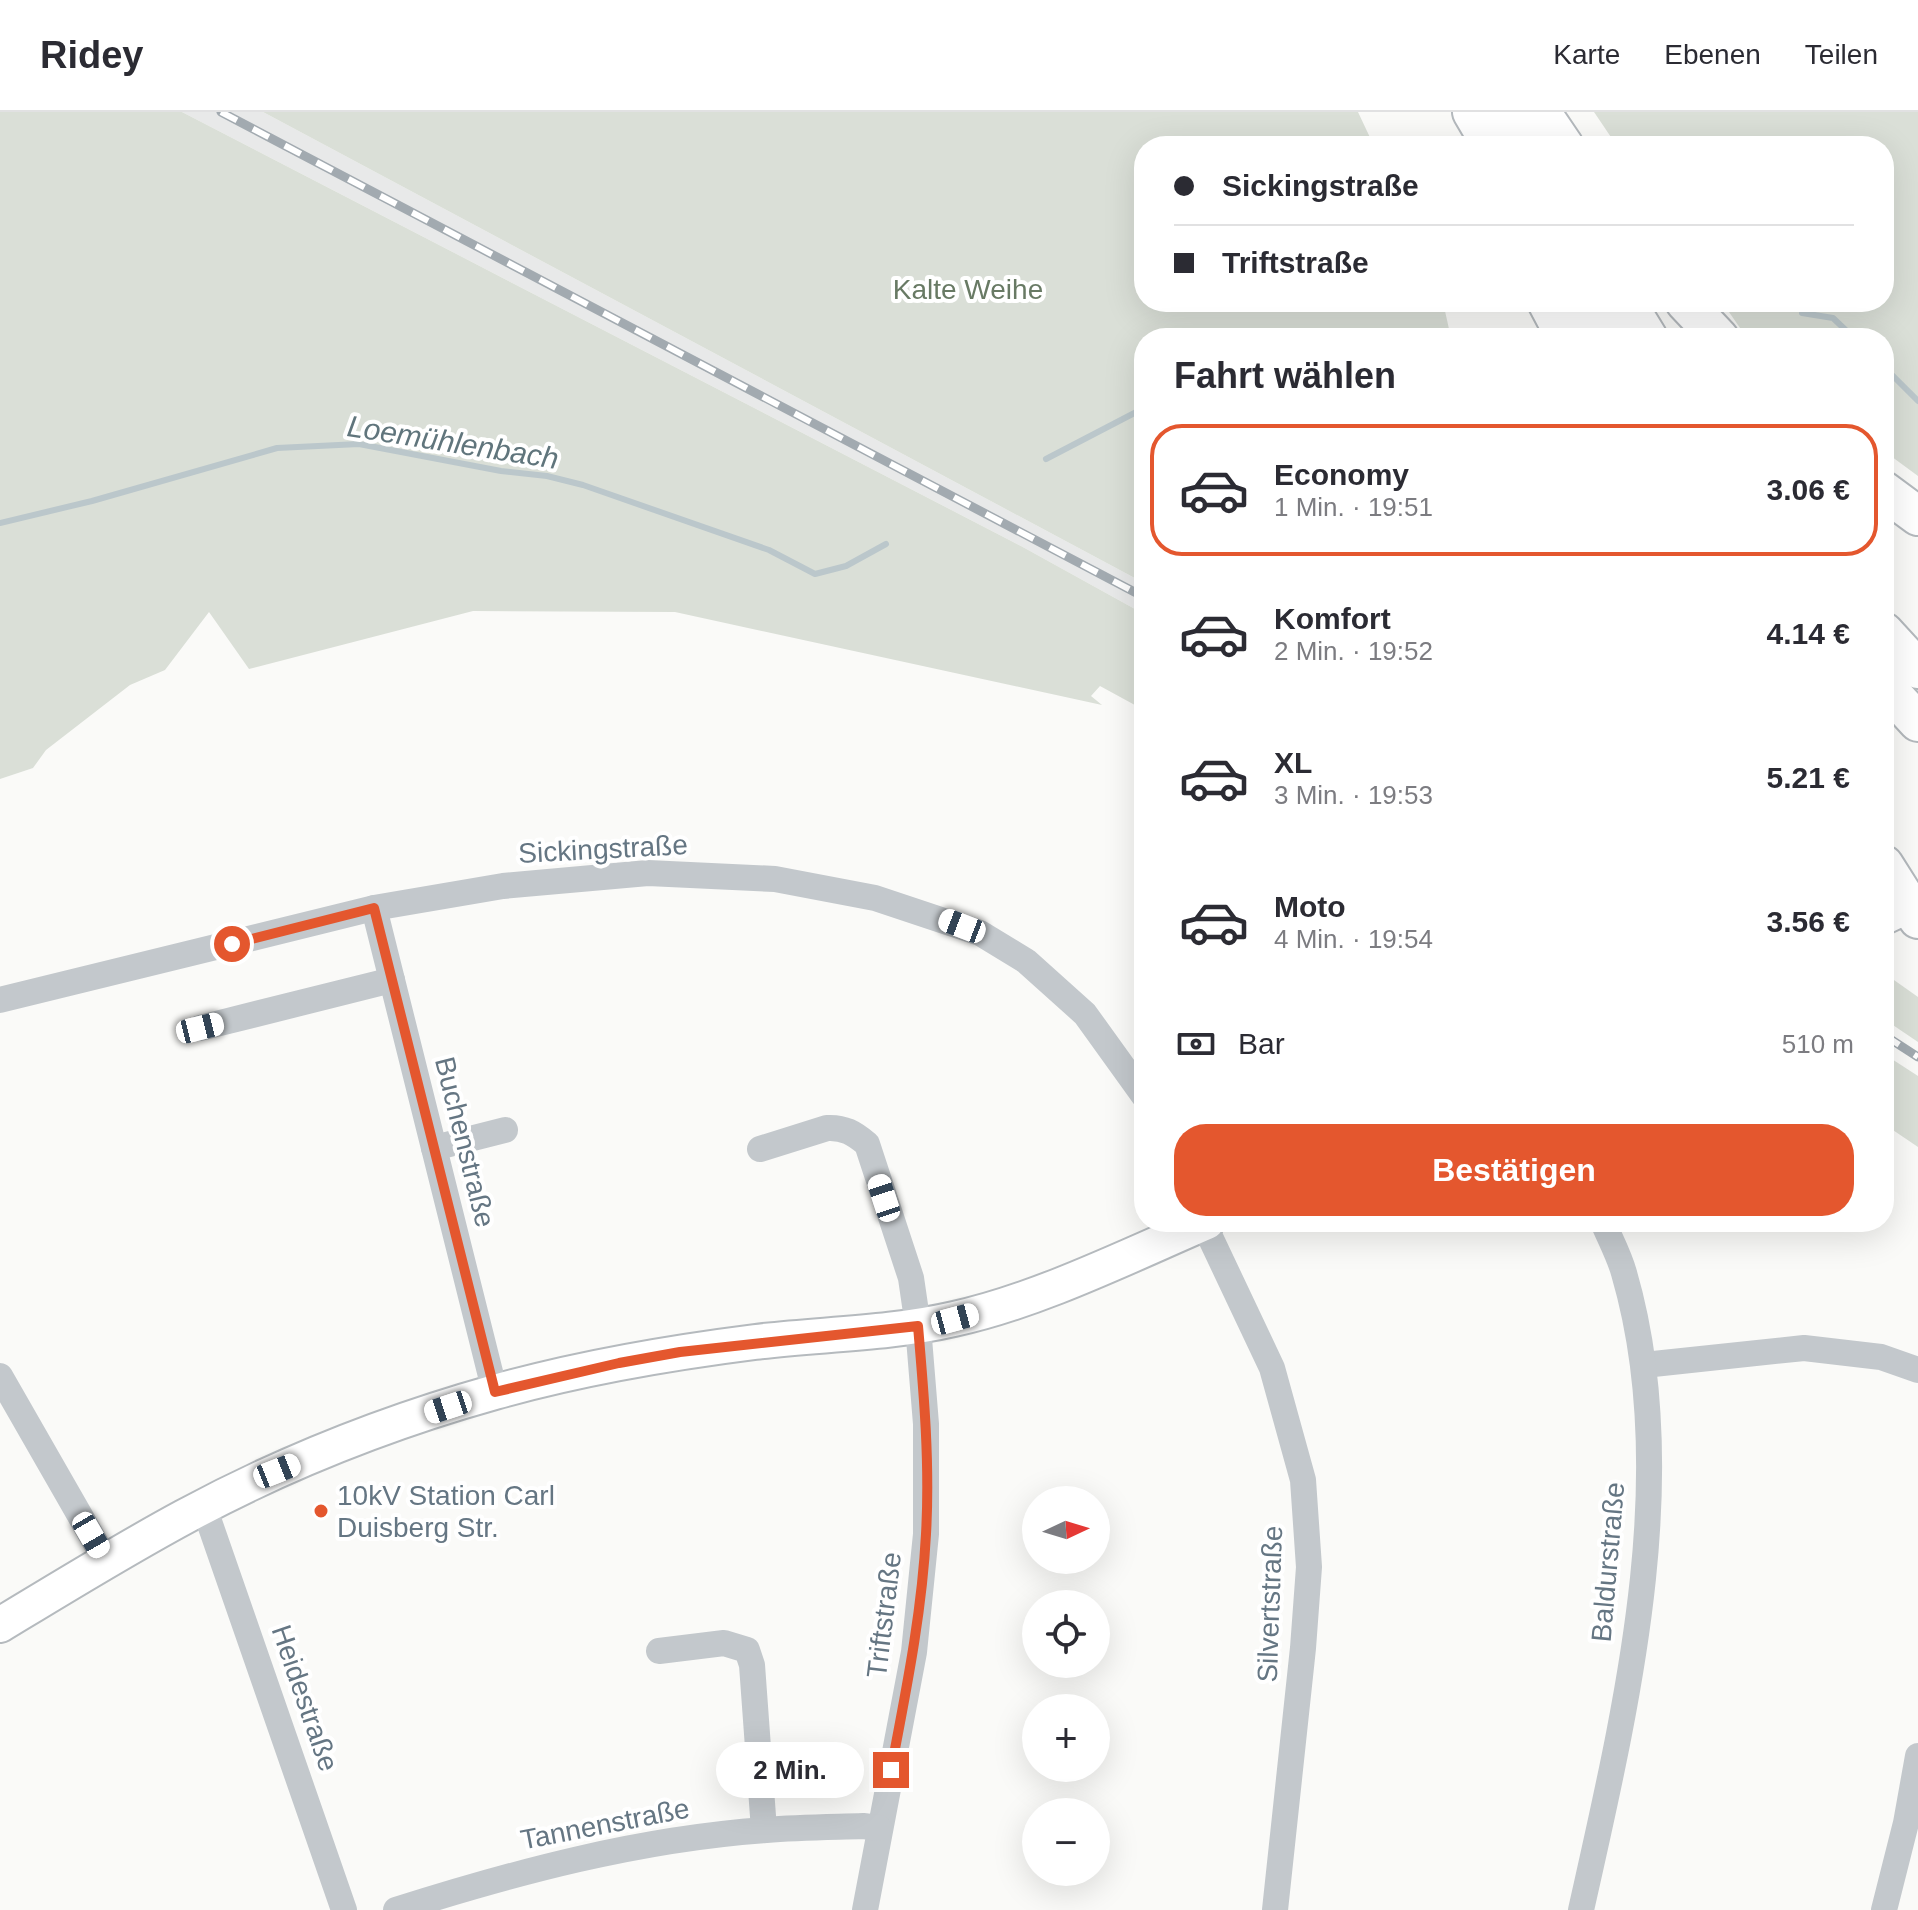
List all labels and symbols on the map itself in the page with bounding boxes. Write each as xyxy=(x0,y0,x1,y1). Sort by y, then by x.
park label: Kalte Weihe xyxy=(893,274,1043,305)
water label: Loemühlenbach xyxy=(345,409,561,475)
street label: Sickingstraße xyxy=(517,829,689,869)
car xyxy=(935,906,989,946)
route start xyxy=(214,926,250,962)
car xyxy=(174,1011,226,1045)
street label: Buchenstraße xyxy=(429,1054,501,1230)
car xyxy=(865,1171,903,1225)
car xyxy=(929,1301,981,1337)
car xyxy=(421,1388,475,1426)
car xyxy=(250,1451,304,1491)
place label: 10kV Station Carl Duisberg Str. xyxy=(337,1480,555,1543)
street label: Baldurstraße xyxy=(1586,1481,1630,1643)
north arrow xyxy=(1022,1486,1110,1574)
marker: 10kV Station Carl Duisberg Str. xyxy=(312,1502,330,1520)
car xyxy=(69,1508,113,1562)
street label: Silvertstraße xyxy=(1252,1525,1288,1683)
street label: Triftstraße xyxy=(861,1550,907,1680)
street label: Heidestraße xyxy=(266,1621,344,1775)
callout: 2 Min. xyxy=(715,1742,863,1798)
route end xyxy=(873,1752,909,1788)
street label: Tannenstraße xyxy=(518,1792,692,1856)

